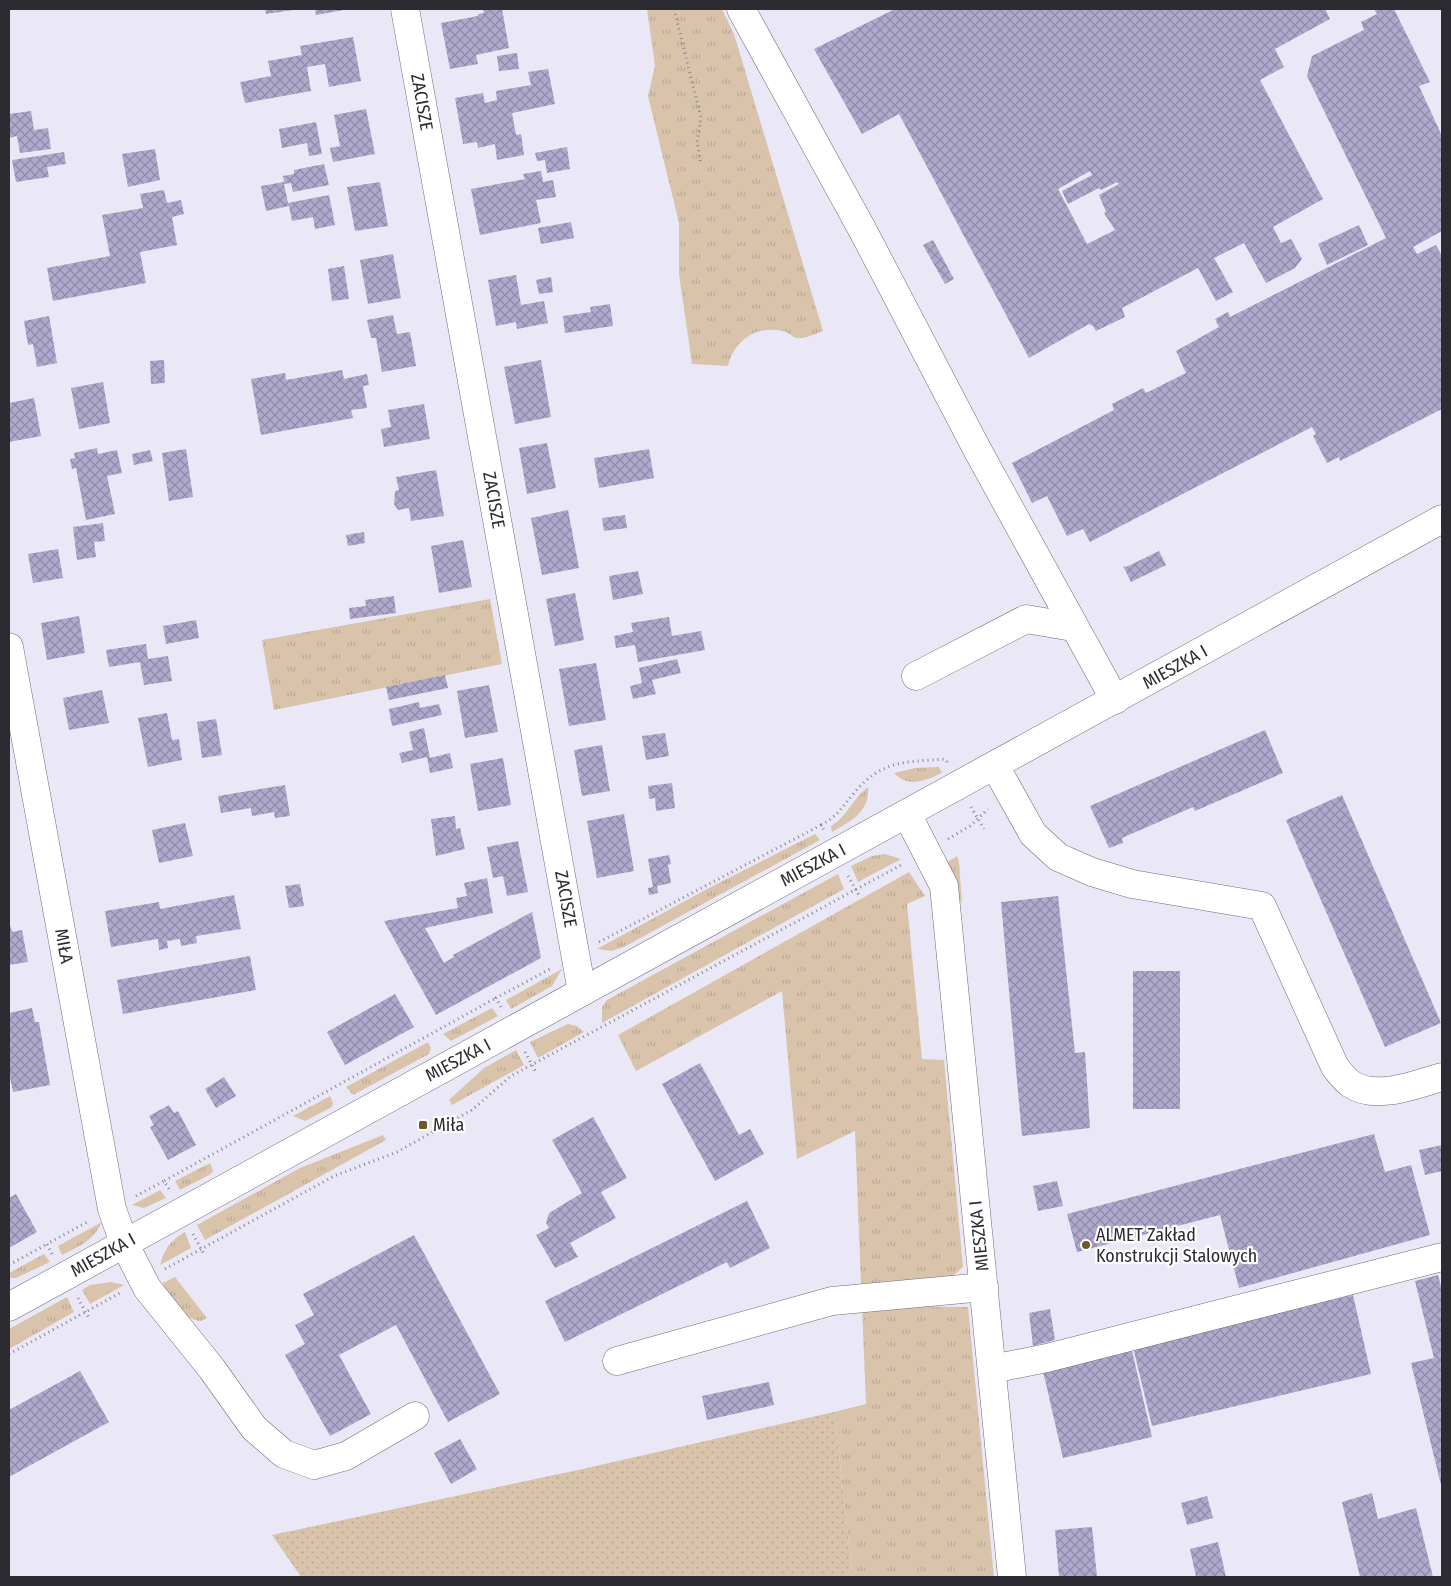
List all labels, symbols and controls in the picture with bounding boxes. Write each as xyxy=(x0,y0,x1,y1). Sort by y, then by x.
street label: ZACISZE xyxy=(406,72,438,132)
street label: ZACISZE xyxy=(478,470,510,530)
street label: MIESZKA I xyxy=(1139,640,1211,694)
street label: MIESZKA I xyxy=(777,839,849,891)
street label: ZACISZE xyxy=(550,869,582,929)
street label: MIŁA xyxy=(50,927,78,966)
street label: MIESZKA I xyxy=(422,1034,494,1086)
place label: Miła xyxy=(433,1114,464,1136)
marker: Miła xyxy=(417,1119,429,1131)
street label: MIESZKA I xyxy=(964,1200,994,1272)
place label: ALMET Zakład Konstrukcji Stalowych xyxy=(1096,1224,1257,1267)
street label: MIESZKA I xyxy=(67,1228,139,1282)
marker: ALMET Zakład Konstrukcji Stalowych xyxy=(1080,1239,1092,1251)

